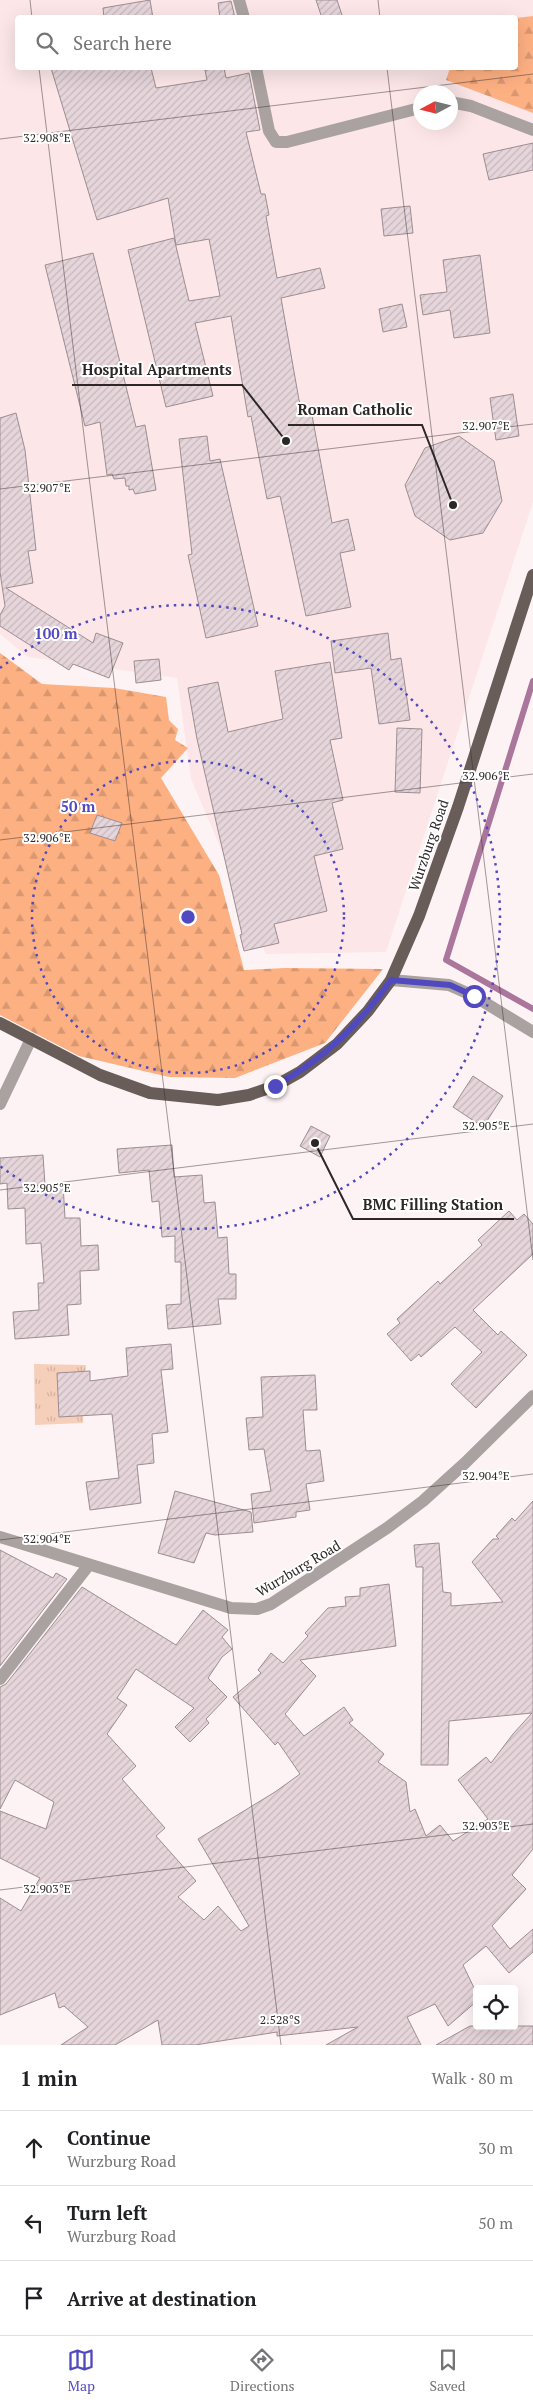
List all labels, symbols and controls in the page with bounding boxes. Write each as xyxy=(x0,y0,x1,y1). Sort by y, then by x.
search box xyxy=(15,15,518,70)
icon: search xyxy=(33,29,61,57)
text: Search here xyxy=(73,30,172,55)
north arrow xyxy=(413,85,458,130)
text: 32.908°E xyxy=(23,130,71,145)
callout: Hospital Apartments xyxy=(72,355,242,385)
text: Hospital Apartments xyxy=(82,359,232,379)
callout: Roman Catholic xyxy=(288,395,422,425)
text: Roman Catholic xyxy=(298,399,412,419)
text: 32.907°E xyxy=(462,418,510,433)
text: 32.907°E xyxy=(23,480,71,495)
text: 100 m xyxy=(34,623,78,643)
text: 32.906°E xyxy=(462,768,510,783)
text: 50 m xyxy=(61,796,96,816)
street label: Wurzburg Road xyxy=(403,797,453,893)
text: 32.906°E xyxy=(23,830,71,845)
centre of rings xyxy=(179,908,197,926)
route start xyxy=(463,985,486,1008)
route end xyxy=(264,1075,287,1098)
text: 32.905°E xyxy=(462,1118,510,1133)
text: 32.905°E xyxy=(23,1180,71,1195)
callout: BMC Filling Station xyxy=(353,1189,514,1219)
text: BMC Filling Station xyxy=(363,1194,504,1214)
text: 32.904°E xyxy=(462,1468,510,1483)
text: 32.904°E xyxy=(23,1531,71,1546)
street label: Wurzburg Road xyxy=(252,1535,344,1601)
text: 32.903°E xyxy=(462,1818,510,1833)
text: 32.903°E xyxy=(23,1881,71,1896)
map controls xyxy=(473,1985,518,2030)
button: locate xyxy=(473,1985,518,2030)
text: 2.528°S xyxy=(260,2012,300,2027)
text: 1 min xyxy=(20,2064,77,2092)
text: Walk · 80 m xyxy=(432,2067,513,2089)
text: Continue xyxy=(67,2125,151,2150)
icon: ahead xyxy=(20,2134,48,2162)
text: 30 m xyxy=(478,2137,513,2159)
text: Wurzburg Road xyxy=(67,2150,176,2172)
text: Turn left xyxy=(67,2200,148,2225)
icon: left xyxy=(20,2209,48,2237)
text: 50 m xyxy=(478,2212,513,2234)
text: Wurzburg Road xyxy=(67,2225,176,2247)
icon: arrive xyxy=(20,2284,48,2312)
text: Arrive at destination xyxy=(67,2286,256,2311)
tab: Map xyxy=(67,2346,95,2395)
tab: Directions xyxy=(230,2346,295,2395)
tab: Saved xyxy=(429,2346,466,2395)

